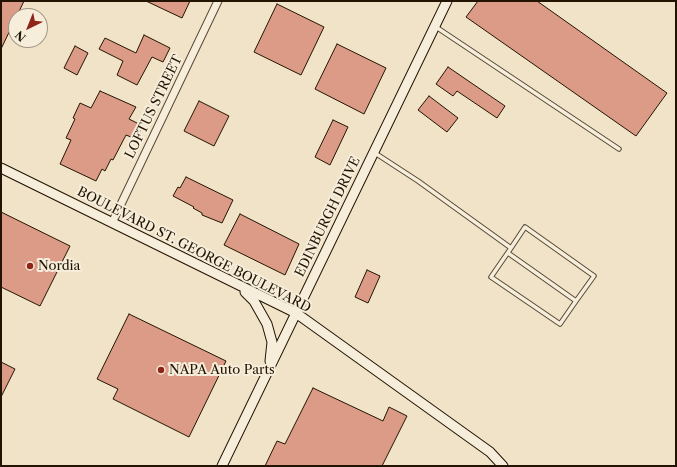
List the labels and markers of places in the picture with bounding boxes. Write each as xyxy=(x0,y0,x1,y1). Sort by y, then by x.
place label: Nordia xyxy=(38,258,80,274)
marker: Nordia xyxy=(25,261,35,271)
place label: NAPA Auto Parts xyxy=(169,362,275,378)
marker: NAPA Auto Parts xyxy=(156,365,166,375)

